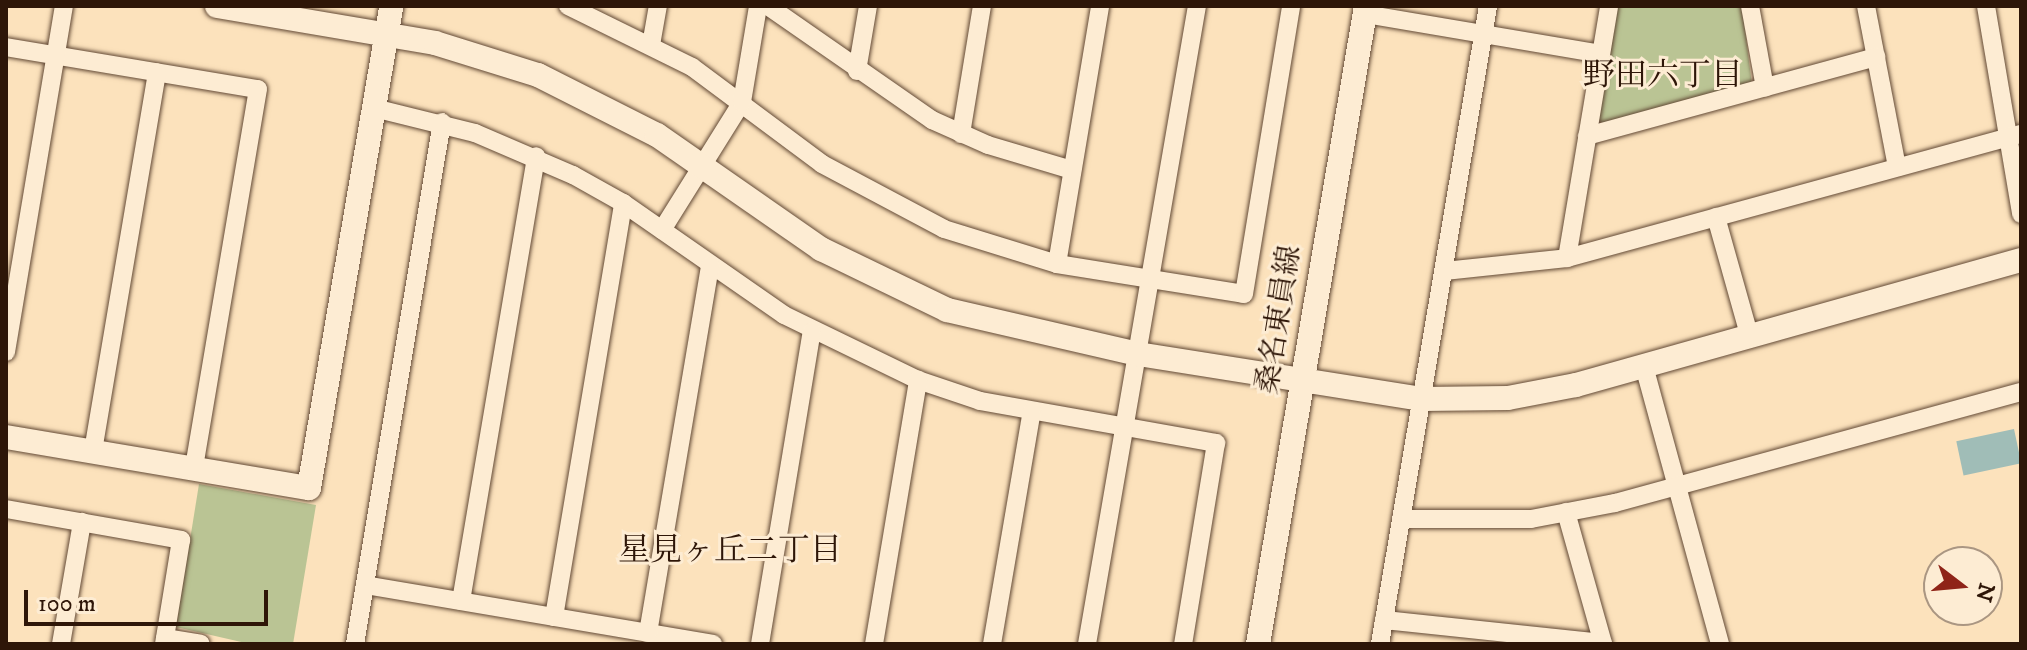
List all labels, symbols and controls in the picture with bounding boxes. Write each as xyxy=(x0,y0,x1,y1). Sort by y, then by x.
district label: 野田六丁目 xyxy=(1583,57,1743,95)
street label: 桑名東員線 xyxy=(1250,243,1310,397)
district label: 星見ヶ丘二丁目 xyxy=(618,532,842,570)
north arrow xyxy=(1923,546,2003,626)
scale bar xyxy=(28,574,272,624)
text: N xyxy=(1969,580,2000,605)
text: 100 m xyxy=(38,589,96,619)

